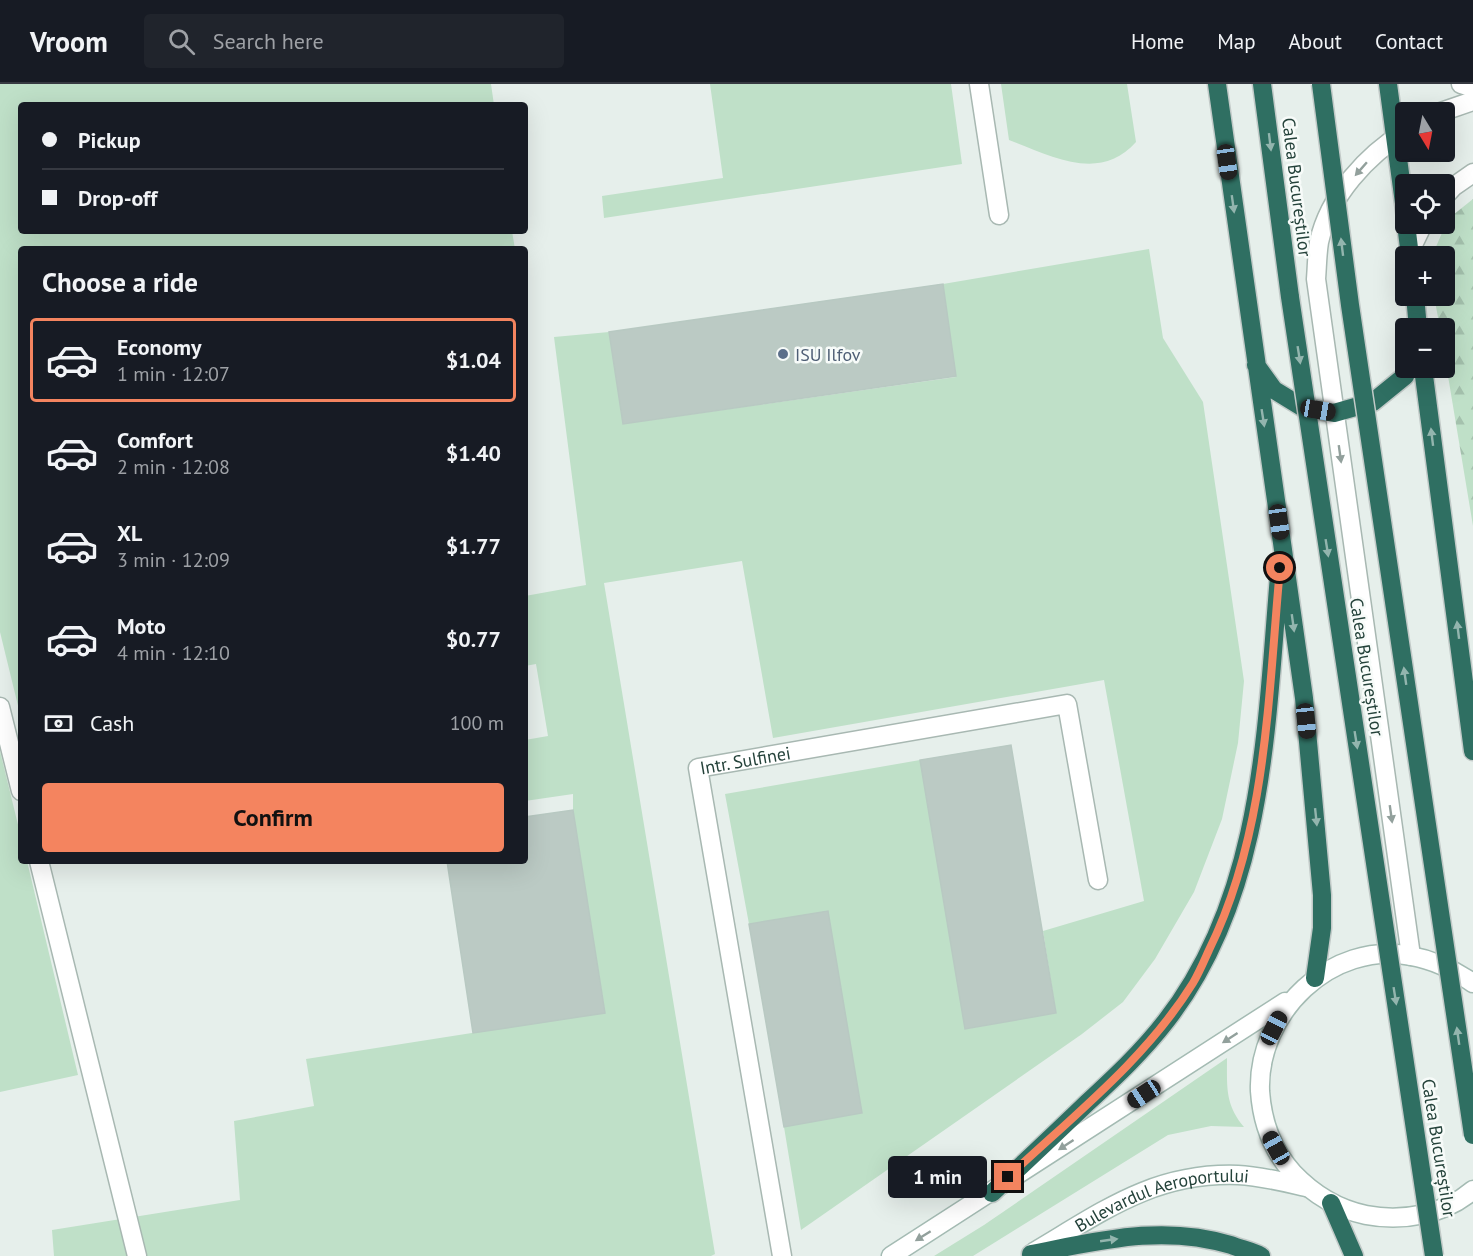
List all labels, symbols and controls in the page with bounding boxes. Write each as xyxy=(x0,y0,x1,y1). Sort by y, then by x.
search box xyxy=(144,14,564,68)
text: Vroom xyxy=(30,23,108,60)
icon: search xyxy=(165,25,198,58)
text: Search here xyxy=(213,27,324,55)
text: Home xyxy=(1131,28,1184,55)
text: Map xyxy=(1217,28,1256,55)
text: About xyxy=(1289,28,1342,55)
text: Contact xyxy=(1375,28,1443,55)
north arrow xyxy=(1395,102,1455,162)
map controls xyxy=(1395,102,1455,378)
street label: Calea Bucureștilor xyxy=(1277,116,1317,258)
text: Pickup xyxy=(78,126,141,154)
one-way arrow xyxy=(1265,133,1274,152)
car xyxy=(1216,143,1238,181)
one-way arrow xyxy=(1354,161,1368,176)
button: locate xyxy=(1395,174,1455,234)
text: Drop-off xyxy=(78,184,157,212)
one-way arrow xyxy=(1228,195,1237,214)
one-way arrow xyxy=(1338,238,1347,257)
button: + xyxy=(1395,246,1455,306)
text: Choose a ride xyxy=(42,265,198,299)
button: − xyxy=(1395,318,1455,378)
icon: car xyxy=(45,333,99,387)
text: Economy xyxy=(117,333,201,361)
place label: ISU Ilfov xyxy=(795,343,861,366)
one-way arrow xyxy=(1294,345,1303,364)
text: $1.04 xyxy=(446,346,501,374)
marker: ISU Ilfov xyxy=(776,347,790,361)
text: 1 min · 12:07 xyxy=(117,361,230,387)
car xyxy=(1299,398,1337,422)
one-way arrow xyxy=(1259,409,1268,428)
icon: car xyxy=(45,426,99,480)
text: Comfort xyxy=(117,426,193,454)
one-way arrow xyxy=(1428,427,1437,446)
text: $1.40 xyxy=(446,439,501,467)
one-way arrow xyxy=(1336,445,1345,464)
text: 2 min · 12:08 xyxy=(117,454,230,480)
car xyxy=(1268,503,1290,541)
icon: car xyxy=(45,519,99,573)
text: XL xyxy=(117,519,142,547)
text: $1.77 xyxy=(446,532,501,560)
one-way arrow xyxy=(1323,538,1332,557)
text: 3 min · 12:09 xyxy=(117,547,230,573)
route start xyxy=(1266,554,1293,581)
street label: Calea Bucureștilor xyxy=(1345,596,1389,738)
icon: car xyxy=(45,612,99,666)
text: Moto xyxy=(117,612,166,640)
one-way arrow xyxy=(1289,614,1298,633)
one-way arrow xyxy=(1453,621,1462,640)
text: $0.77 xyxy=(446,625,501,653)
text: 4 min · 12:10 xyxy=(117,640,230,666)
one-way arrow xyxy=(1400,667,1409,686)
car xyxy=(1295,702,1317,740)
icon: cash xyxy=(42,707,75,740)
text: Cash xyxy=(90,709,134,737)
text: 100 m xyxy=(450,710,504,736)
one-way arrow xyxy=(1352,731,1361,750)
street label: Intr. Sulfinei xyxy=(698,741,792,779)
button: Confirm xyxy=(42,783,504,852)
one-way arrow xyxy=(1387,805,1396,824)
one-way arrow xyxy=(1311,807,1321,826)
one-way arrow xyxy=(1390,986,1399,1005)
car xyxy=(1258,1008,1290,1048)
one-way arrow xyxy=(1454,1026,1463,1045)
one-way arrow xyxy=(1221,1033,1238,1044)
car xyxy=(1124,1077,1164,1111)
street label: Calea Bucureștilor xyxy=(1417,1077,1461,1219)
car xyxy=(1259,1128,1293,1168)
one-way arrow xyxy=(1058,1139,1074,1150)
callout: 1 min xyxy=(888,1156,987,1198)
route end xyxy=(994,1163,1021,1190)
street label: Bulevardul Aeroportului xyxy=(1070,1163,1250,1237)
text: 1 min xyxy=(913,1164,962,1190)
one-way arrow xyxy=(915,1231,931,1242)
one-way arrow xyxy=(1100,1235,1119,1244)

